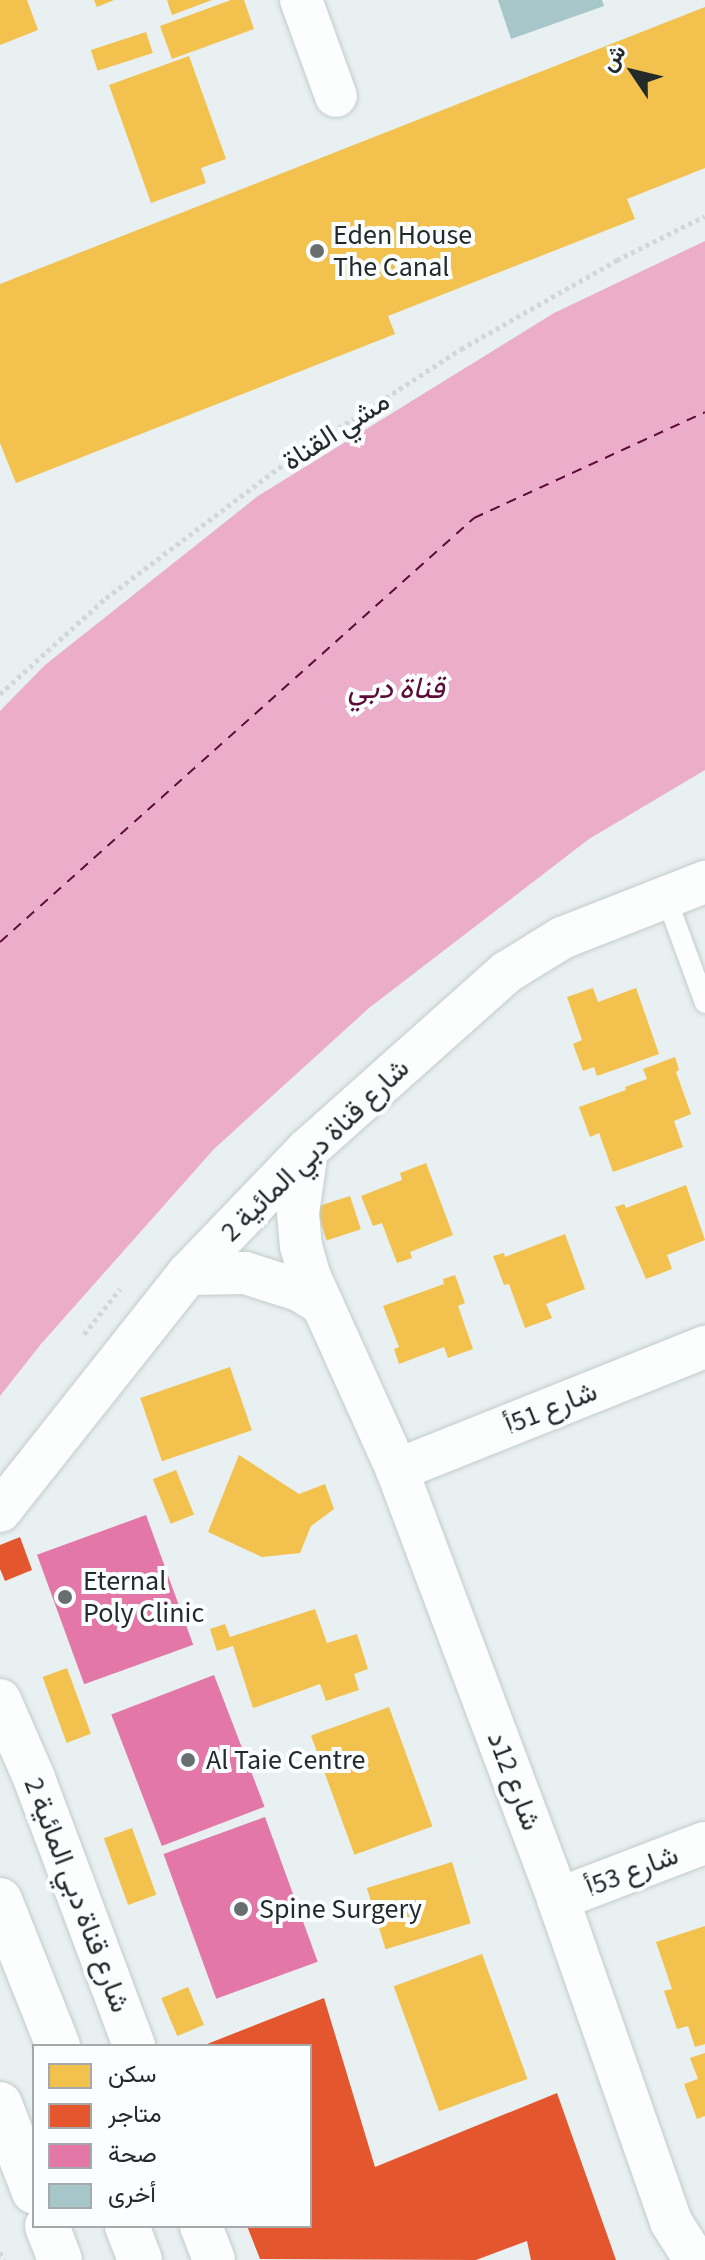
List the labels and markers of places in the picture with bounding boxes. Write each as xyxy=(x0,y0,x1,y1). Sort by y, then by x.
place label: Eden House The Canal xyxy=(333,218,472,284)
marker: Eden House The Canal xyxy=(308,242,326,260)
place label: Eternal Poly Clinic xyxy=(83,1564,204,1630)
marker: Eternal Poly Clinic xyxy=(54,1586,76,1608)
place label: Al Taie Centre xyxy=(206,1743,365,1777)
marker: Al Taie Centre xyxy=(177,1749,199,1771)
place label: Spine Surgery xyxy=(259,1892,422,1926)
marker: Spine Surgery xyxy=(230,1898,252,1920)

